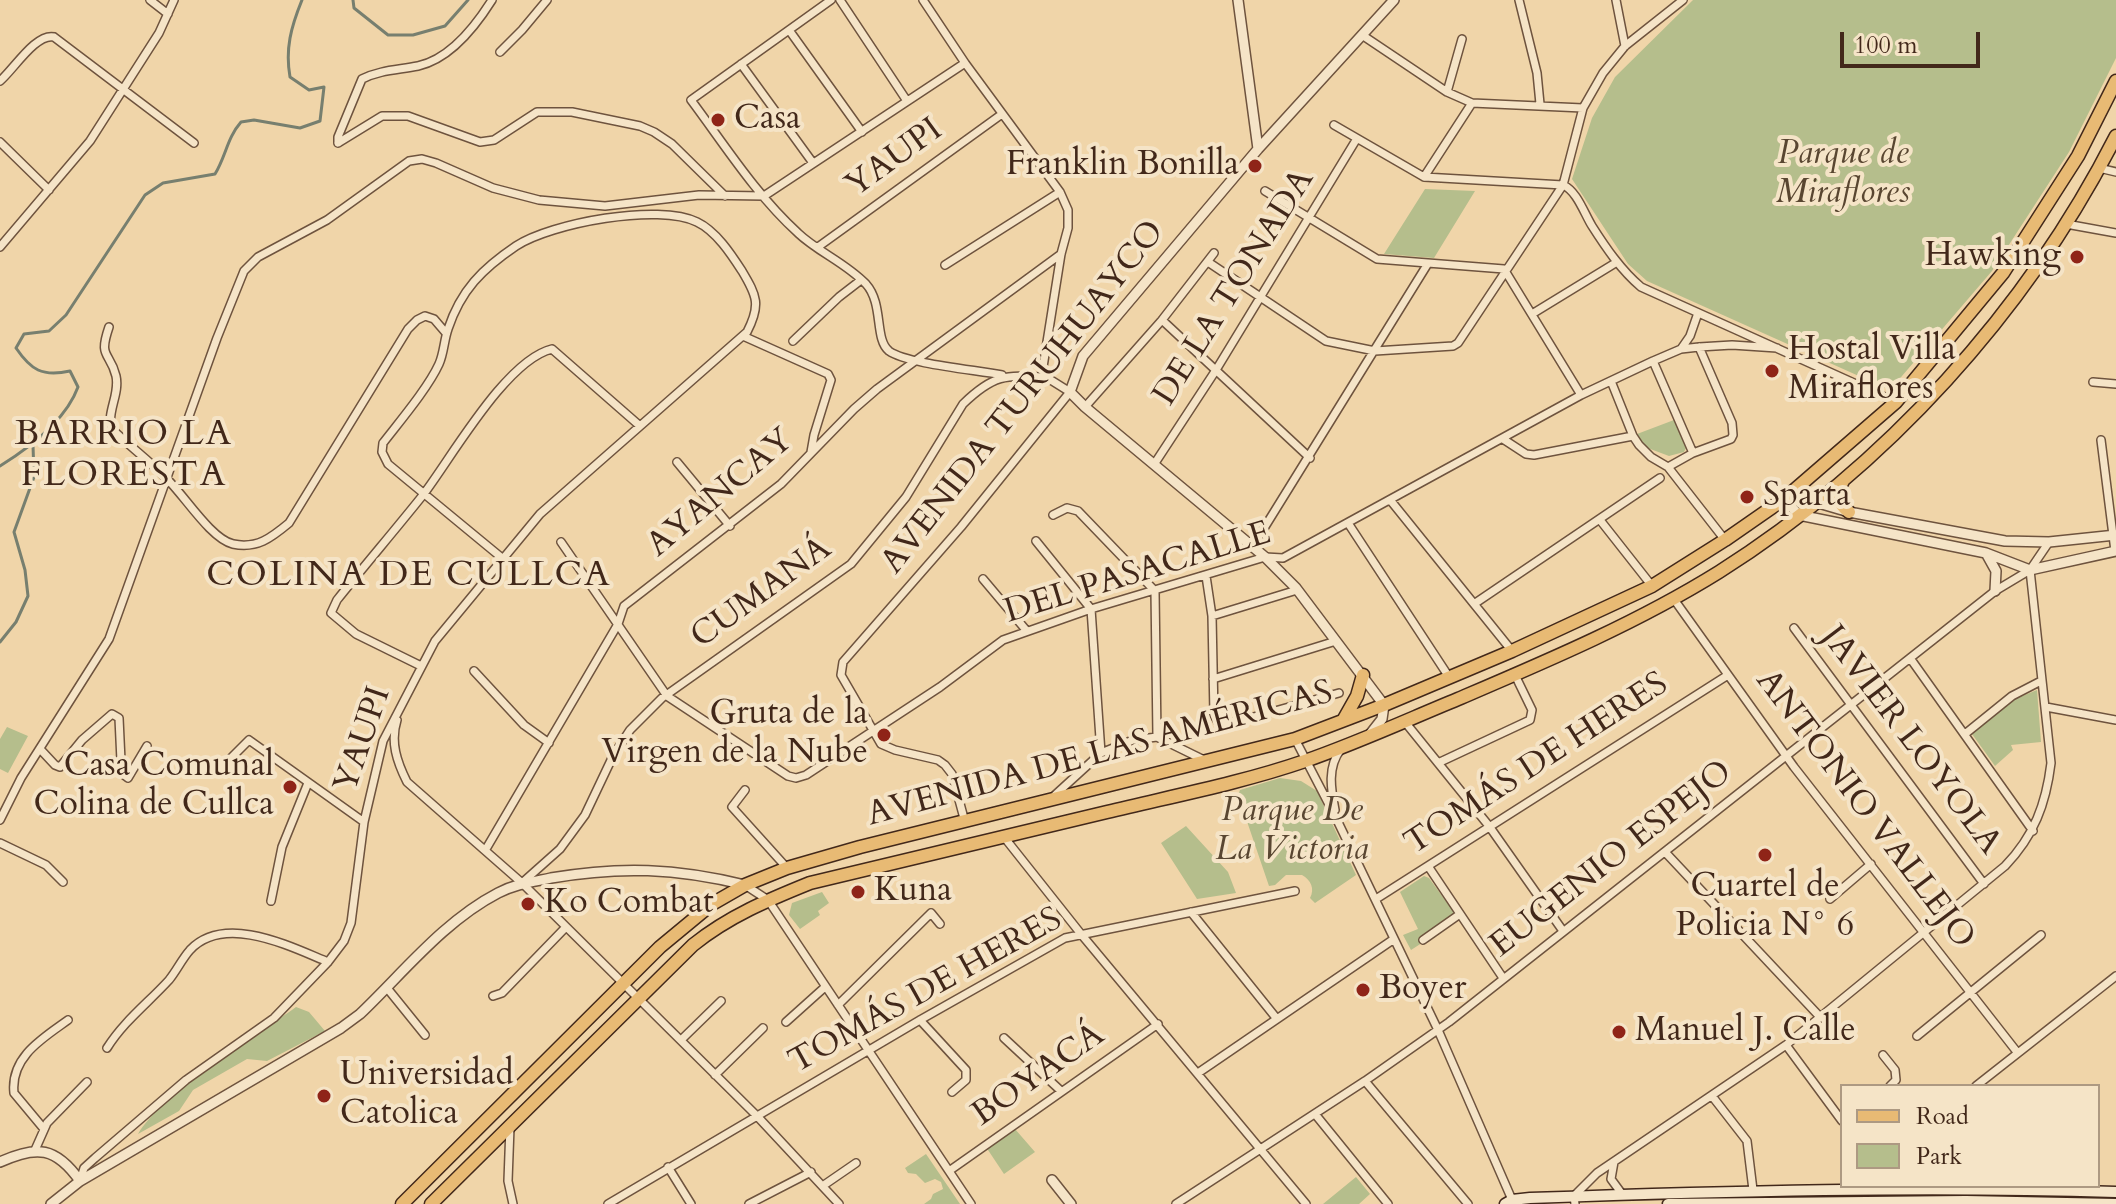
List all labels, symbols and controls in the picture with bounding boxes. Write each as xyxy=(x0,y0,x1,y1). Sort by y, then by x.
scale bar xyxy=(1844,16,1984,66)
text: 100 m xyxy=(1854,29,1918,62)
place label: Casa xyxy=(734,100,801,140)
street label: YAUPI xyxy=(839,110,951,208)
marker: Casa xyxy=(709,111,727,129)
park label: Parque de Miraflores xyxy=(1776,135,1910,214)
place label: Franklin Bonilla xyxy=(1006,146,1239,186)
marker: Franklin Bonilla xyxy=(1246,157,1264,175)
street label: DE LA TONADA xyxy=(1146,162,1324,414)
street label: AVENIDA TURUHUAYCO xyxy=(873,213,1175,583)
place label: Hawking xyxy=(1924,237,2061,277)
marker: Hawking xyxy=(2068,248,2086,266)
place label: Hostal Villa Miraflores xyxy=(1788,331,1956,410)
marker: Hostal Villa Miraflores xyxy=(1763,362,1781,380)
district label: BARRIO LA FLORESTA xyxy=(15,414,233,499)
street label: AYANCAY xyxy=(640,421,802,567)
place label: Sparta xyxy=(1763,477,1851,517)
marker: Sparta xyxy=(1738,488,1756,506)
street label: DEL PASACALLE xyxy=(1000,514,1276,634)
street label: CUMANÁ xyxy=(684,530,840,658)
district label: COLINA DE CULLCA xyxy=(206,555,612,599)
street label: JAVIER LOYOLA xyxy=(1811,619,2009,863)
street label: ANTONIO VALLEJO xyxy=(1746,662,1982,958)
street label: TOMÁS DE HERES xyxy=(1398,665,1676,865)
street label: AVENIDA DE LAS AMÉRICAS xyxy=(863,673,1337,837)
street label: YAUPI xyxy=(327,682,401,798)
place label: Gruta de la Virgen de la Nube xyxy=(602,695,868,774)
marker: Gruta de la Virgen de la Nube xyxy=(875,726,893,744)
place label: Casa Comunal Colina de Cullca xyxy=(33,747,274,826)
street label: EUGENIO ESPEJO xyxy=(1483,753,1741,967)
marker: Casa Comunal Colina de Cullca xyxy=(281,778,299,796)
park label: Parque De La Victoria xyxy=(1215,792,1369,872)
marker: Cuartel de Policia N° 6 xyxy=(1756,846,1774,864)
place label: Cuartel de Policia N° 6 xyxy=(1676,868,1854,948)
place label: Kuna xyxy=(874,872,952,912)
marker: Kuna xyxy=(849,883,867,901)
place label: Ko Combat xyxy=(544,884,714,924)
marker: Ko Combat xyxy=(519,895,537,913)
street label: TOMÁS DE HERES xyxy=(783,900,1069,1084)
place label: Boyer xyxy=(1379,970,1466,1010)
marker: Boyer xyxy=(1354,981,1372,999)
place label: Manuel J. Calle xyxy=(1635,1012,1856,1052)
street label: BOYACÁ xyxy=(965,1016,1113,1136)
marker: Manuel J. Calle xyxy=(1610,1023,1628,1041)
place label: Universidad Catolica xyxy=(340,1056,514,1136)
legend xyxy=(1840,1084,2100,1188)
marker: Universidad Catolica xyxy=(315,1087,333,1105)
text: Road xyxy=(1916,1100,1969,1133)
text: Park xyxy=(1916,1140,1962,1173)

